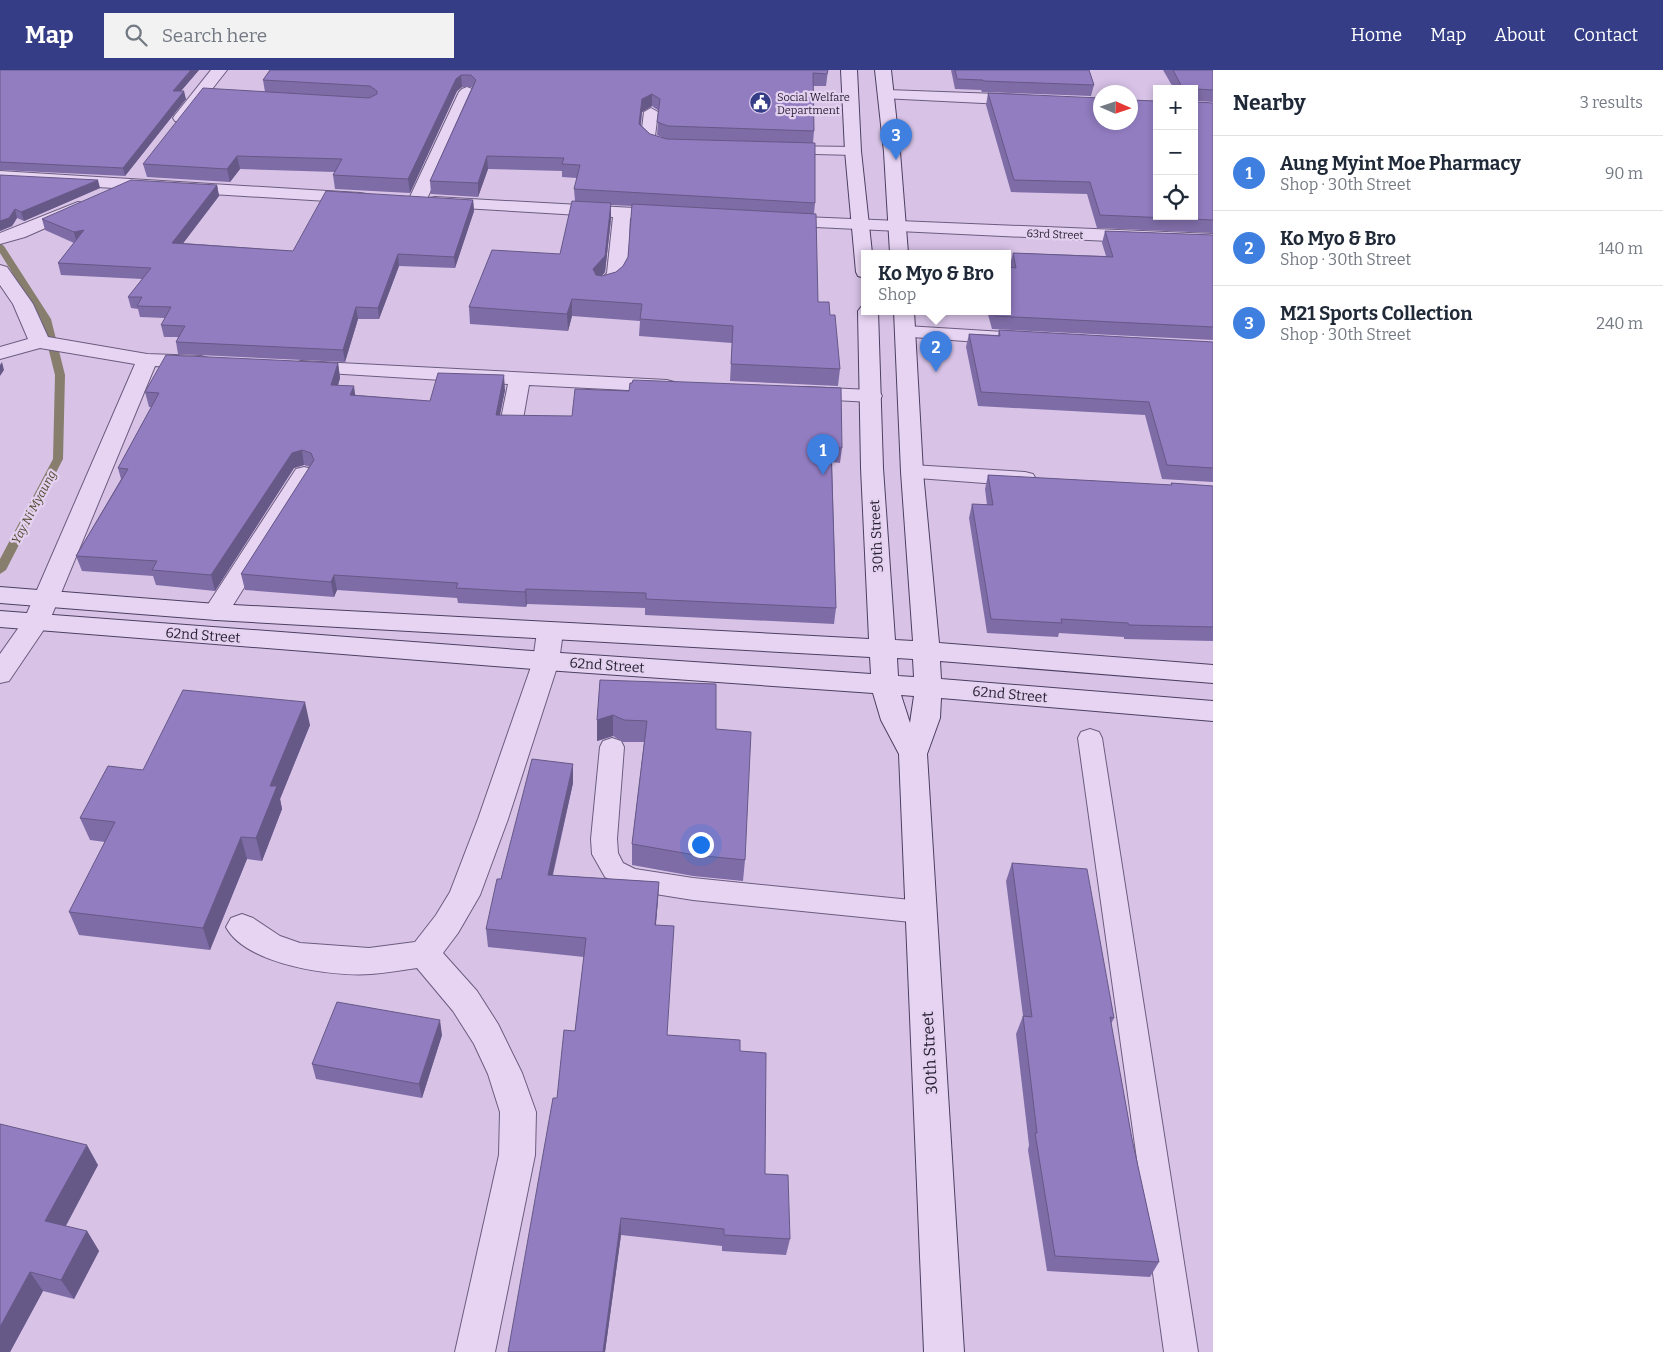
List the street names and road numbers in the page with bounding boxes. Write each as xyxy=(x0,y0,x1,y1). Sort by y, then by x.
street label: 63rd Street xyxy=(1026,227,1084,242)
street label: 30th Street xyxy=(866,499,887,573)
street label: 62nd Street xyxy=(165,624,241,647)
street label: 62nd Street xyxy=(569,654,645,677)
street label: 62nd Street xyxy=(972,683,1048,706)
street label: 30th Street xyxy=(918,1011,941,1095)

